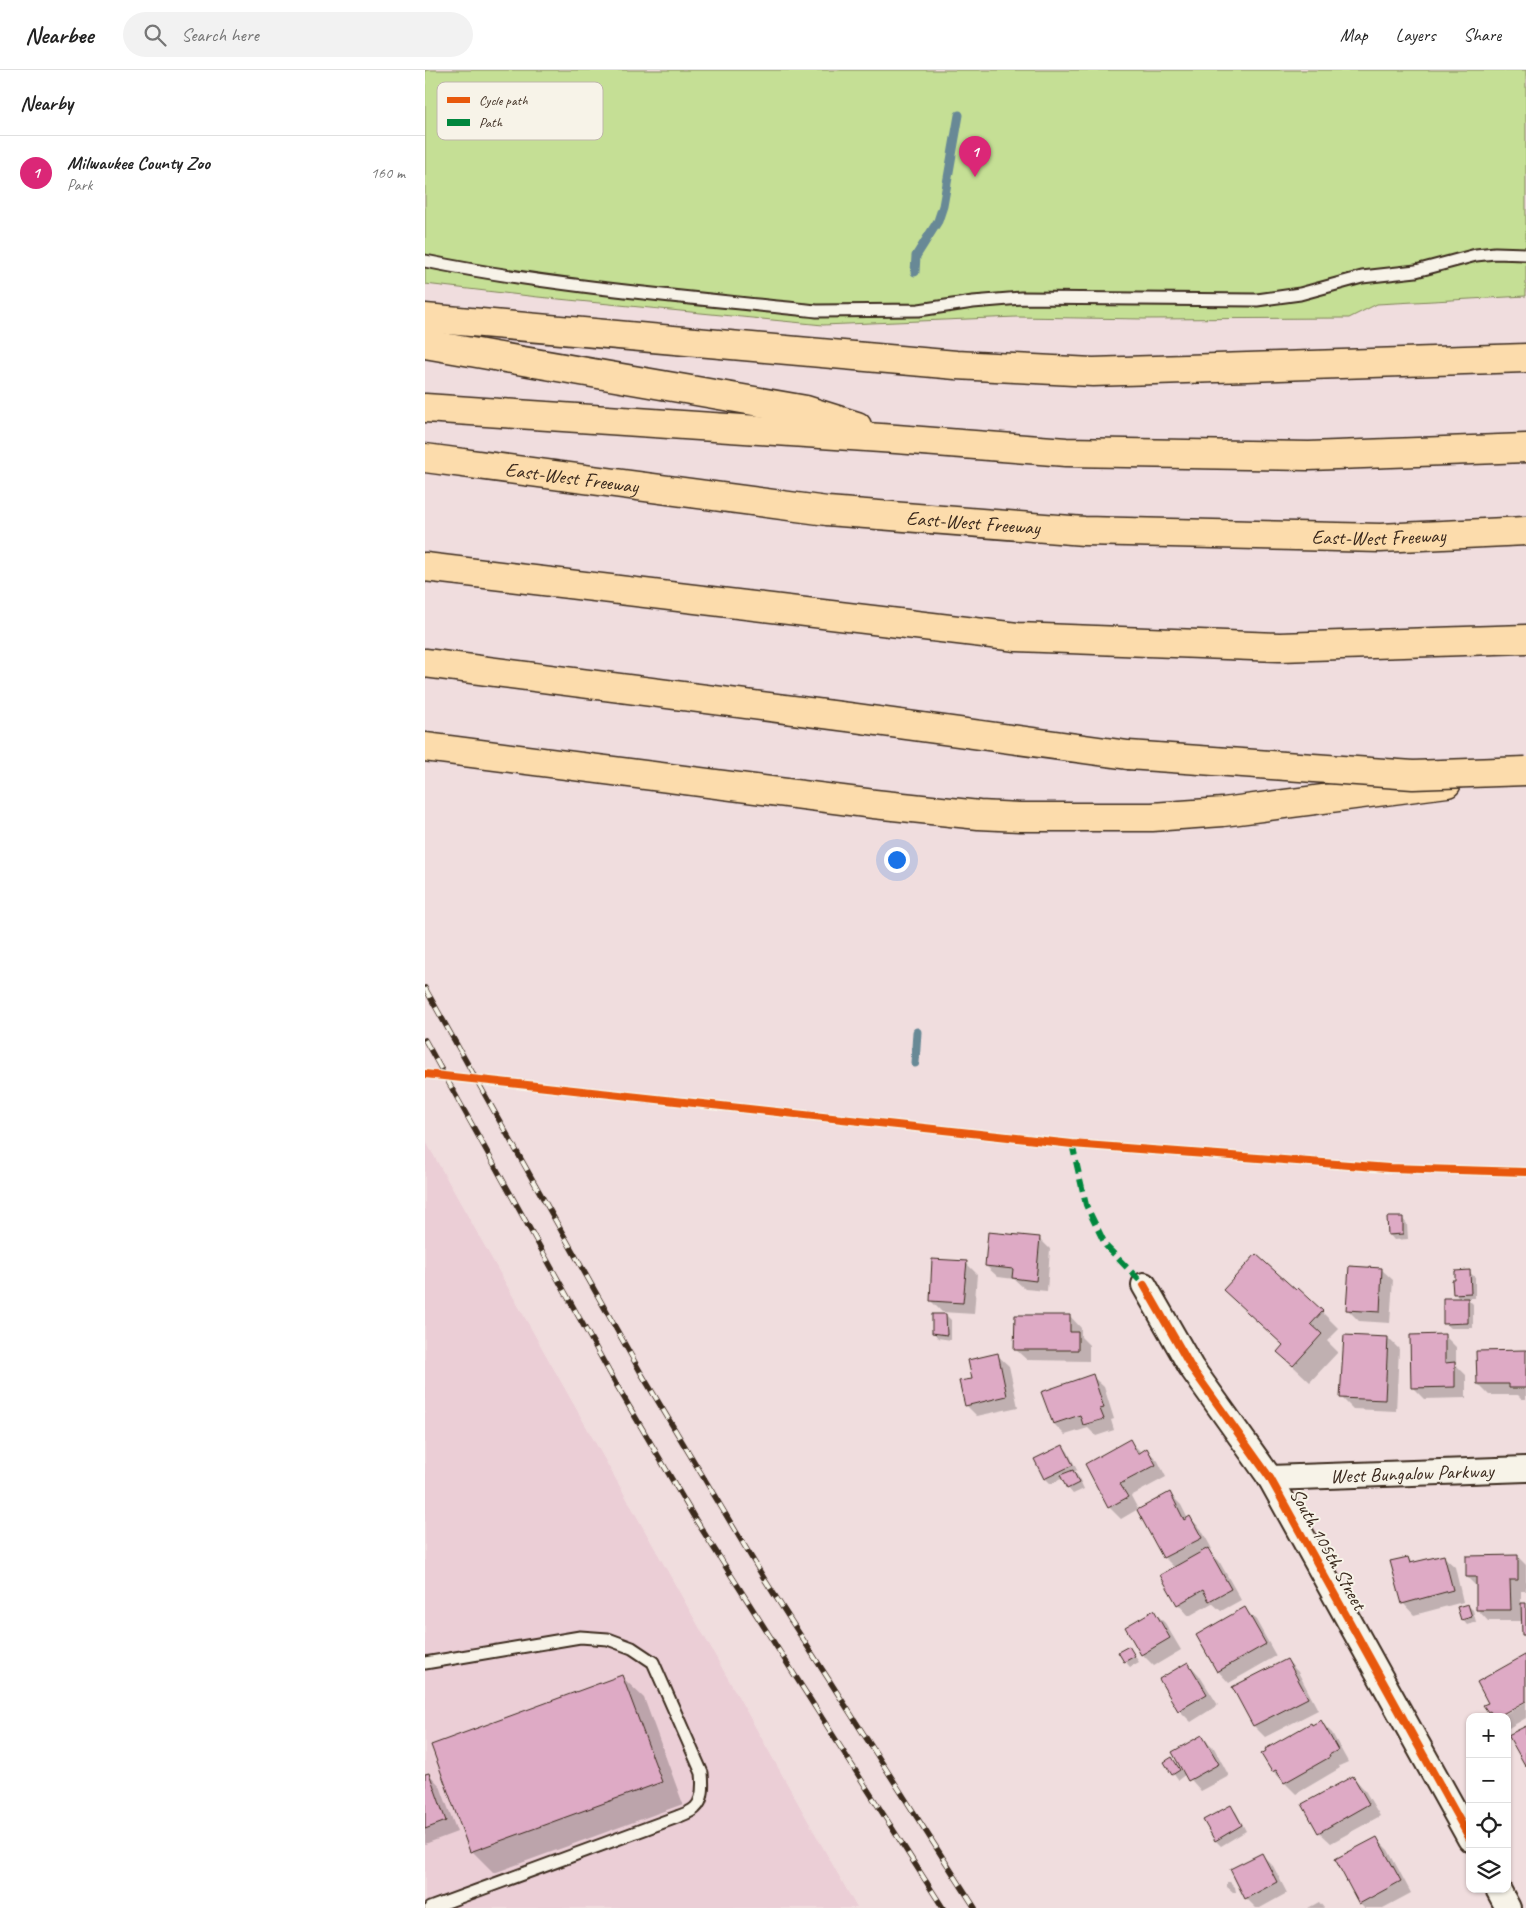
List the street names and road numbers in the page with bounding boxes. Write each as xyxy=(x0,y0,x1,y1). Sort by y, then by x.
street label: East-West Freeway xyxy=(504,456,641,499)
street label: East-West Freeway xyxy=(905,505,1042,540)
street label: East-West Freeway xyxy=(1311,522,1447,551)
street label: West Bungalow Parkway xyxy=(1330,1458,1496,1488)
street label: South 105th Street xyxy=(1284,1484,1373,1616)

